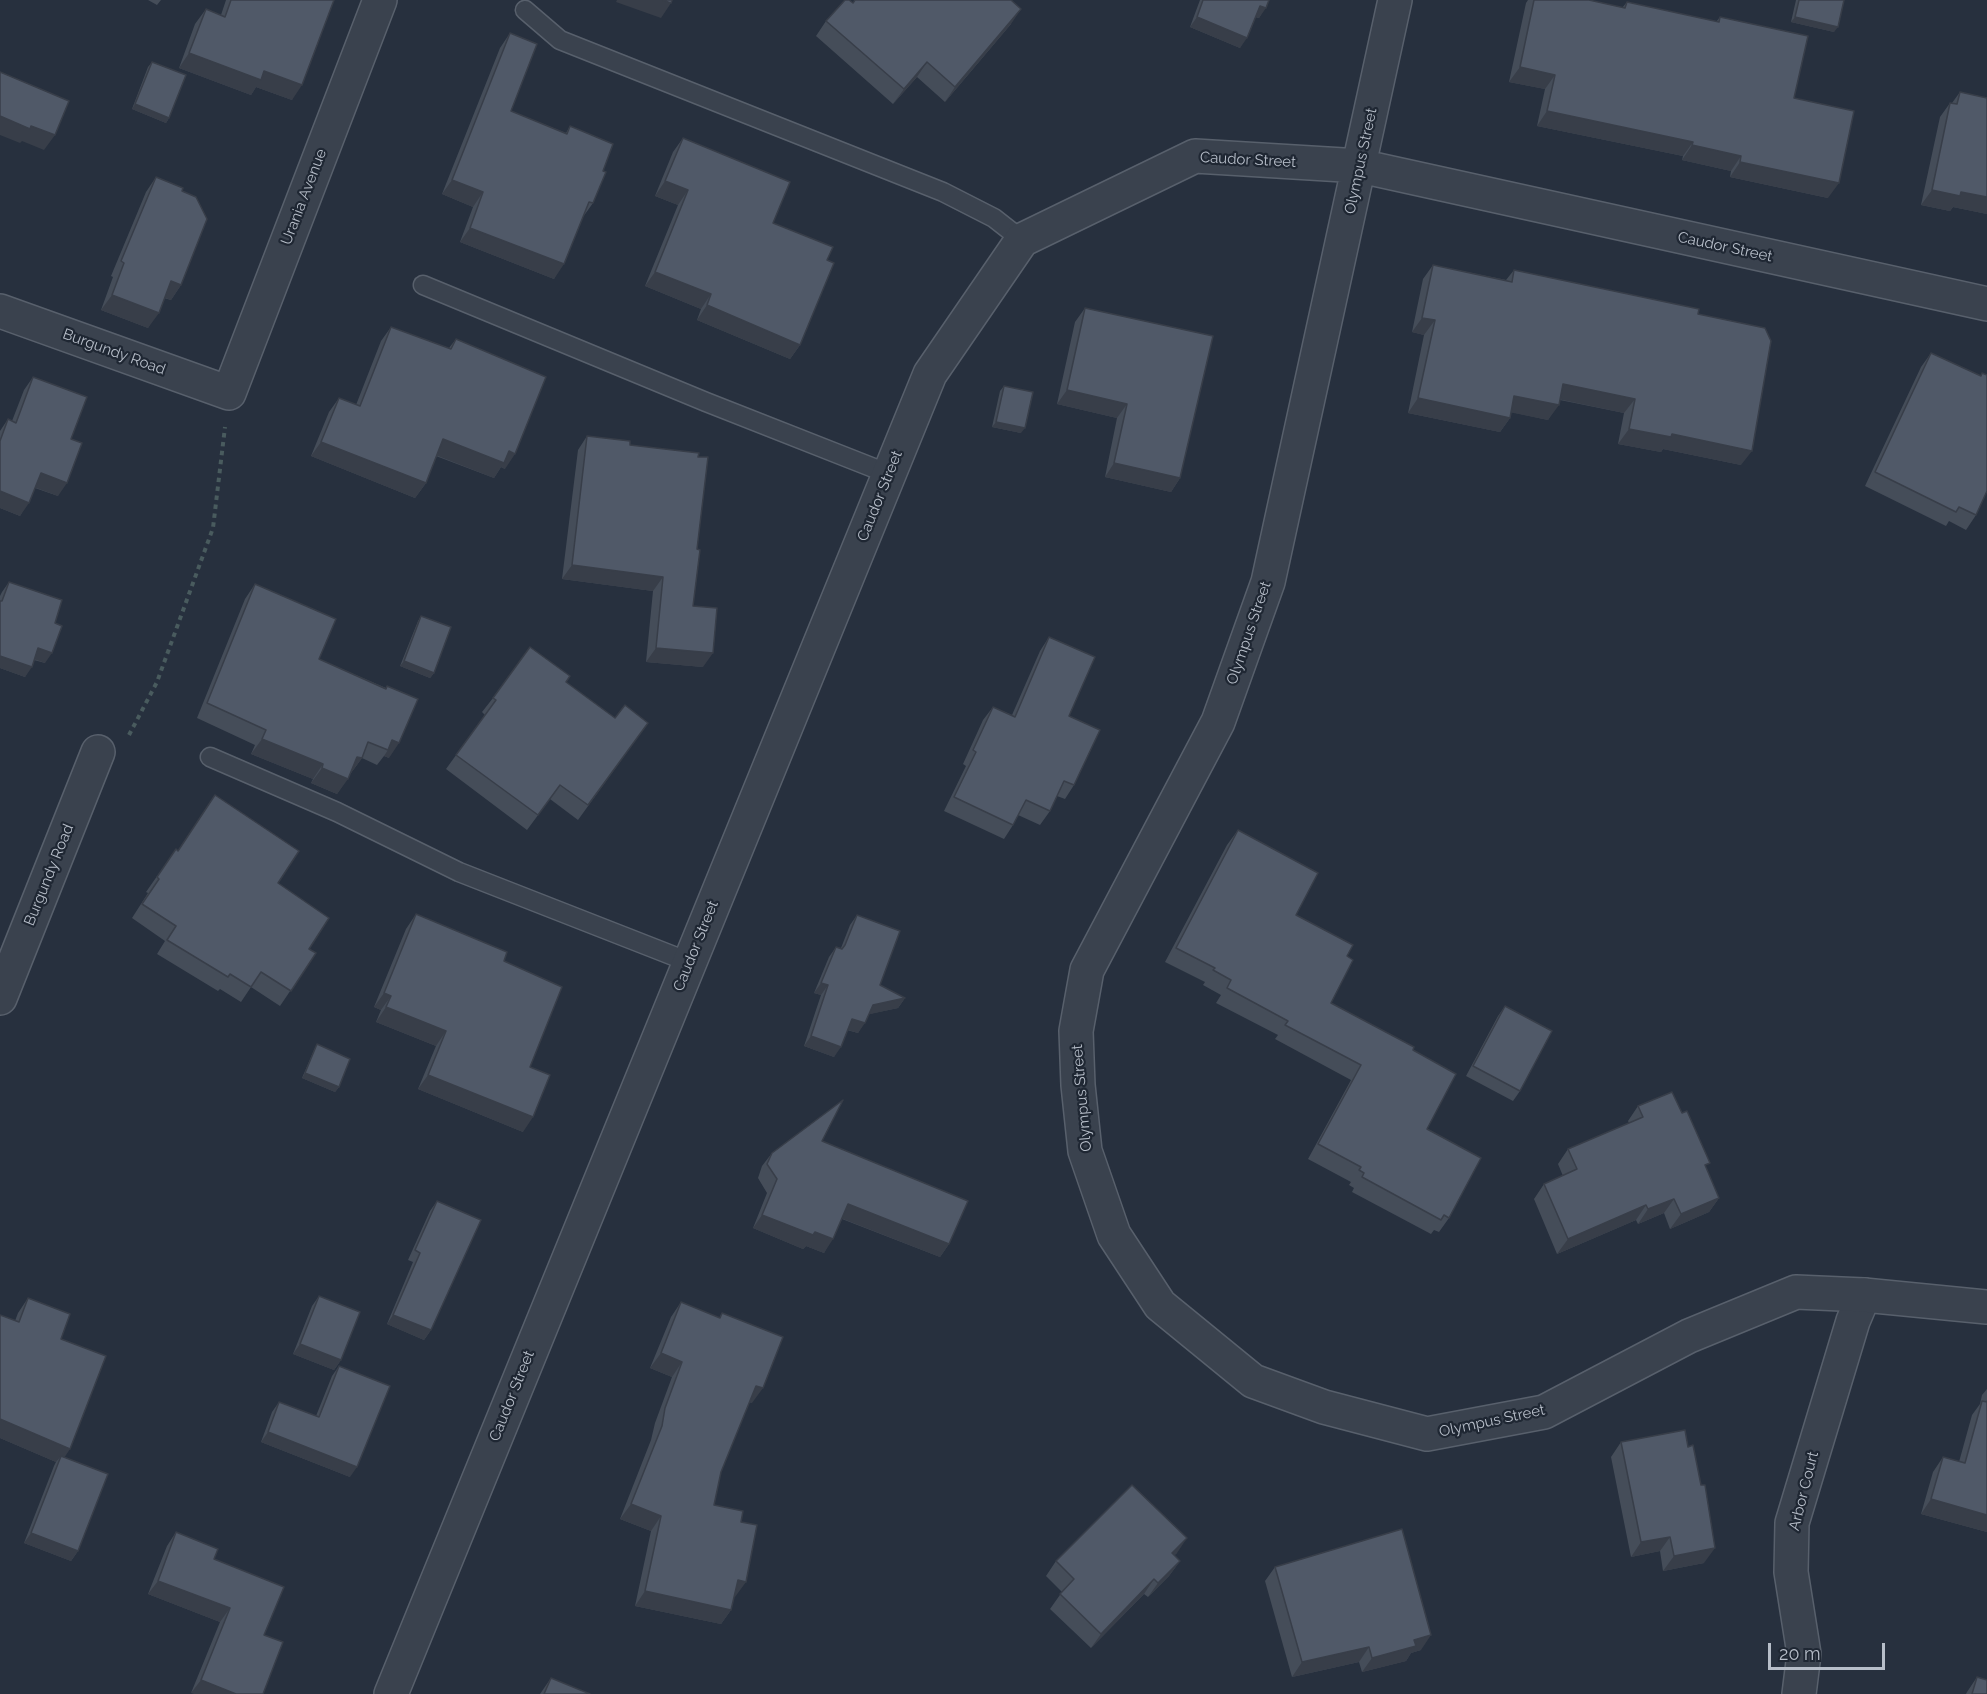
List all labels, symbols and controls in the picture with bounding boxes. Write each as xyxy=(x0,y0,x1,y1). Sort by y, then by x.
street label: Olympus Street xyxy=(1341,106,1381,216)
street label: Urania Avenue xyxy=(277,146,331,248)
street label: Caudor Street xyxy=(1199,148,1297,172)
street label: Caudor Street xyxy=(1676,228,1774,266)
street label: Burgundy Road xyxy=(60,325,168,379)
street label: Caudor Street xyxy=(854,448,906,544)
street label: Olympus Street xyxy=(1223,579,1275,687)
street label: Burgundy Road xyxy=(20,821,78,929)
street label: Caudor Street xyxy=(670,898,722,994)
street label: Olympus Street xyxy=(1068,1044,1096,1152)
street label: Caudor Street xyxy=(486,1348,538,1444)
street label: Olympus Street xyxy=(1437,1401,1547,1441)
street label: Arbor Court xyxy=(1785,1449,1823,1533)
scale bar xyxy=(1771,1631,1888,1669)
text: 20 m xyxy=(1779,1643,1821,1664)

